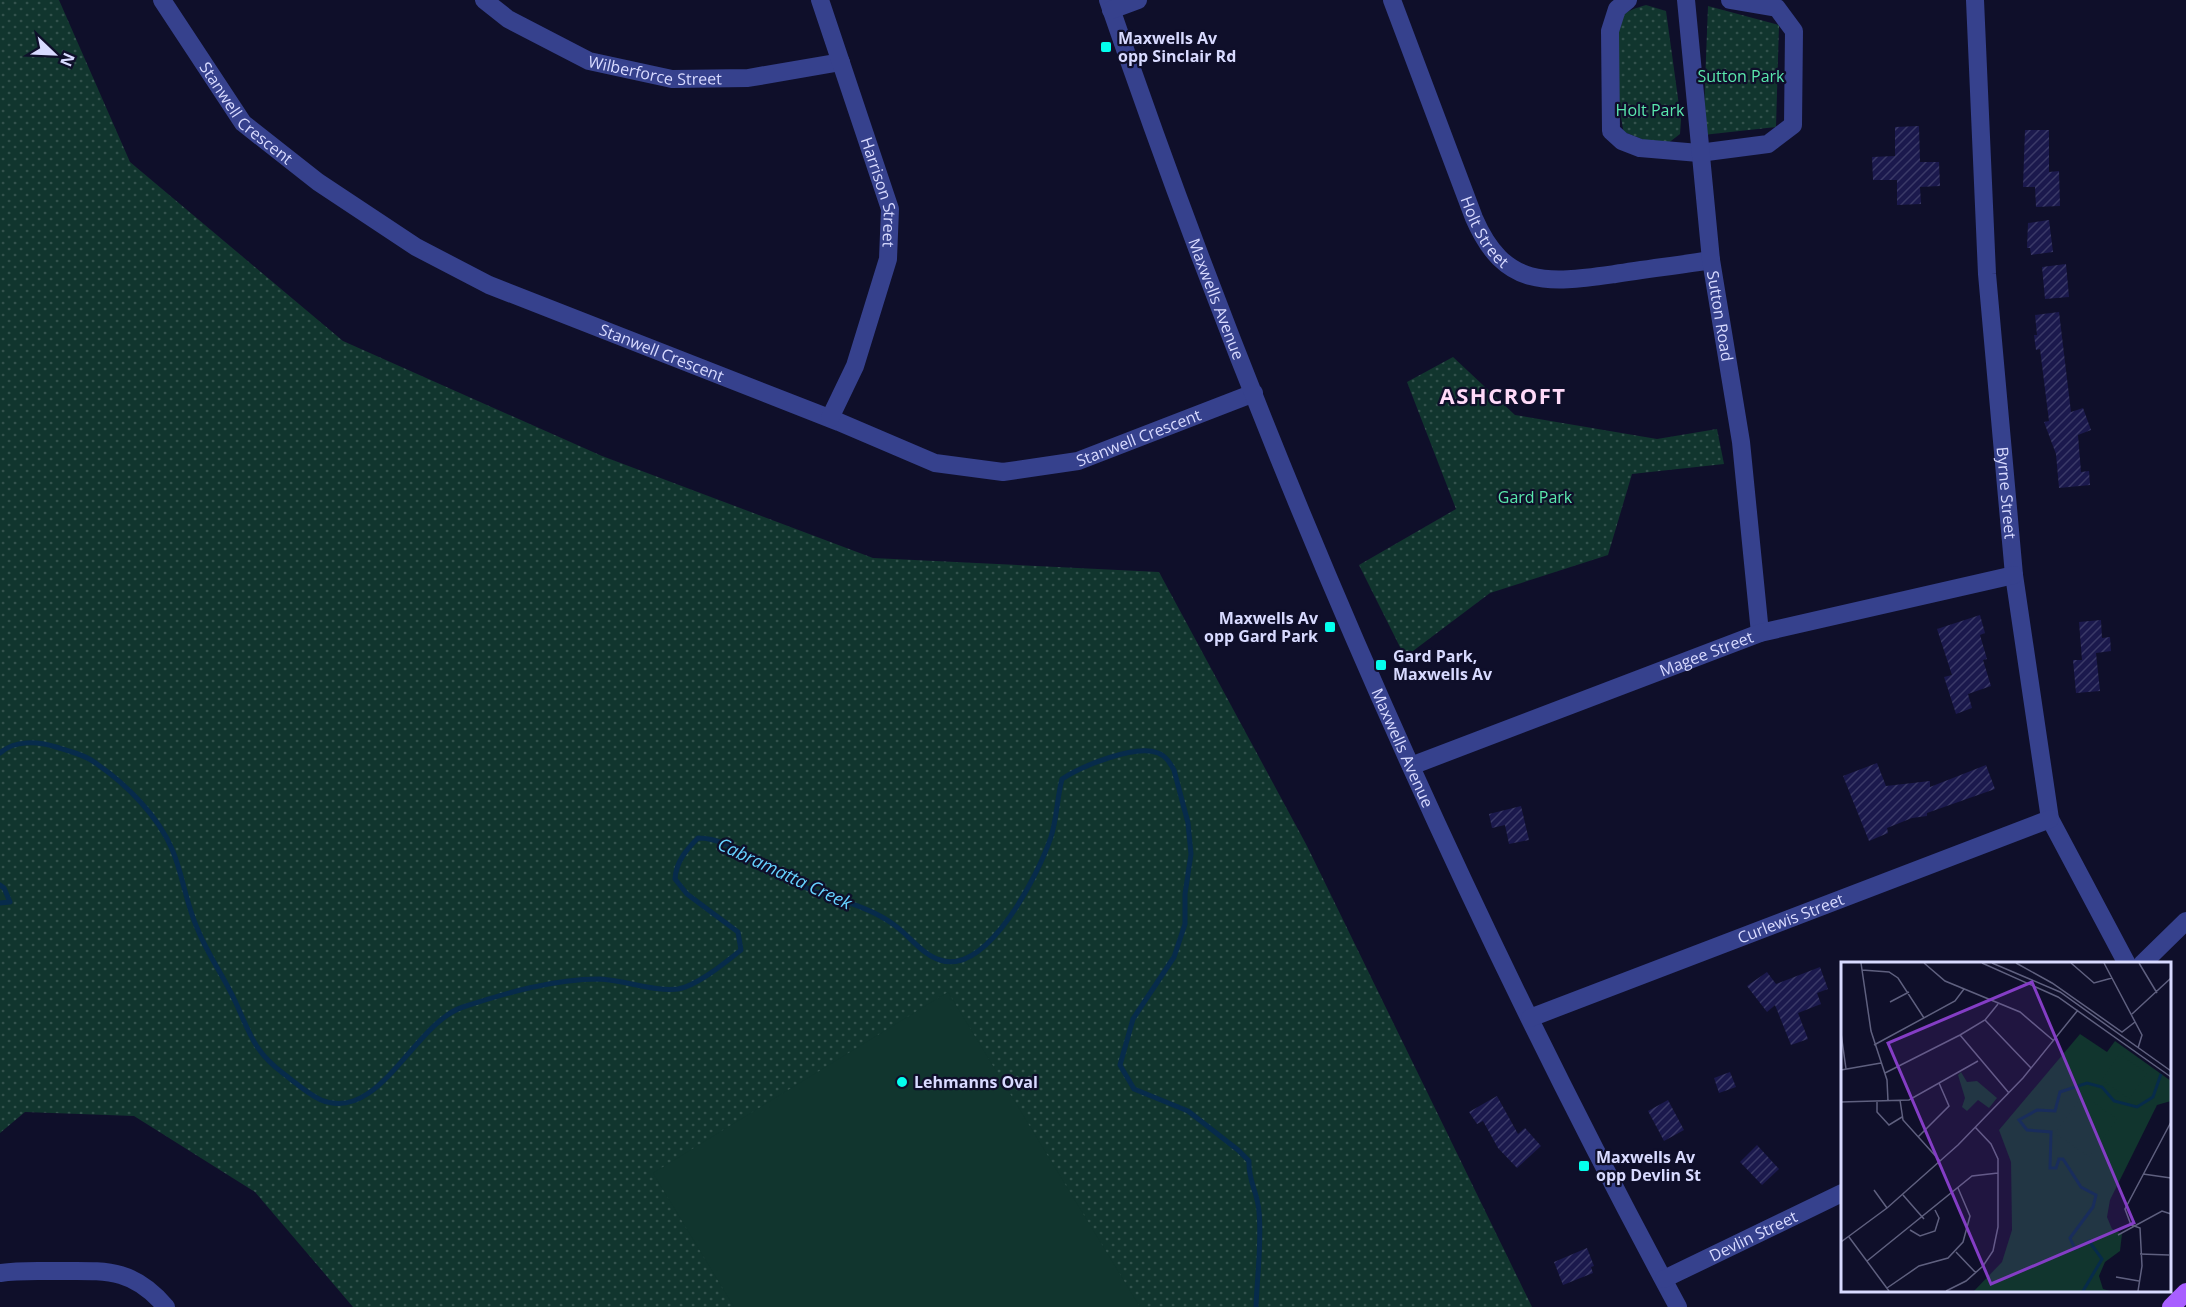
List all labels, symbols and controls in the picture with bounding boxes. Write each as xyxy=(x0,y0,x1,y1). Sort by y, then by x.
north arrow xyxy=(24,24,84,84)
place label: Maxwells Av opp Sinclair Rd xyxy=(1118,27,1236,67)
marker: Maxwells Av opp Sinclair Rd xyxy=(1099,40,1113,54)
text: N xyxy=(55,50,80,70)
street label: Wilberforce Street xyxy=(586,50,722,90)
street label: Stanwell Crescent xyxy=(195,57,298,169)
park label: Sutton Park xyxy=(1697,65,1785,87)
park label: Holt Park xyxy=(1616,99,1685,121)
street label: Harrison Street xyxy=(856,134,901,248)
street label: Holt Street xyxy=(1456,193,1514,273)
street label: Maxwells Avenue xyxy=(1183,235,1250,363)
street label: Sutton Road xyxy=(1702,269,1739,363)
street label: Stanwell Crescent xyxy=(596,318,728,387)
district label: ASHCROFT xyxy=(1440,380,1567,410)
street label: Stanwell Crescent xyxy=(1073,403,1204,472)
street label: Byrne Street xyxy=(1992,446,2022,540)
park label: Gard Park xyxy=(1498,486,1573,508)
place label: Maxwells Av opp Gard Park xyxy=(1204,607,1319,647)
marker: Maxwells Av opp Gard Park xyxy=(1323,620,1337,634)
street label: Magee Street xyxy=(1656,625,1757,681)
place label: Gard Park, Maxwells Av xyxy=(1393,645,1493,685)
marker: Gard Park, Maxwells Av xyxy=(1374,658,1388,672)
street label: Maxwells Avenue xyxy=(1366,685,1439,811)
water label: Cabramatta Creek xyxy=(714,831,857,915)
street label: Curlewis Street xyxy=(1734,888,1847,949)
inset map xyxy=(1841,962,2171,1292)
place label: Lehmanns Oval xyxy=(914,1071,1038,1093)
marker: Lehmanns Oval xyxy=(895,1075,909,1089)
place label: Maxwells Av opp Devlin St xyxy=(1596,1146,1701,1186)
marker: Maxwells Av opp Devlin St xyxy=(1577,1159,1591,1173)
street label: Devlin Street xyxy=(1705,1205,1801,1267)

